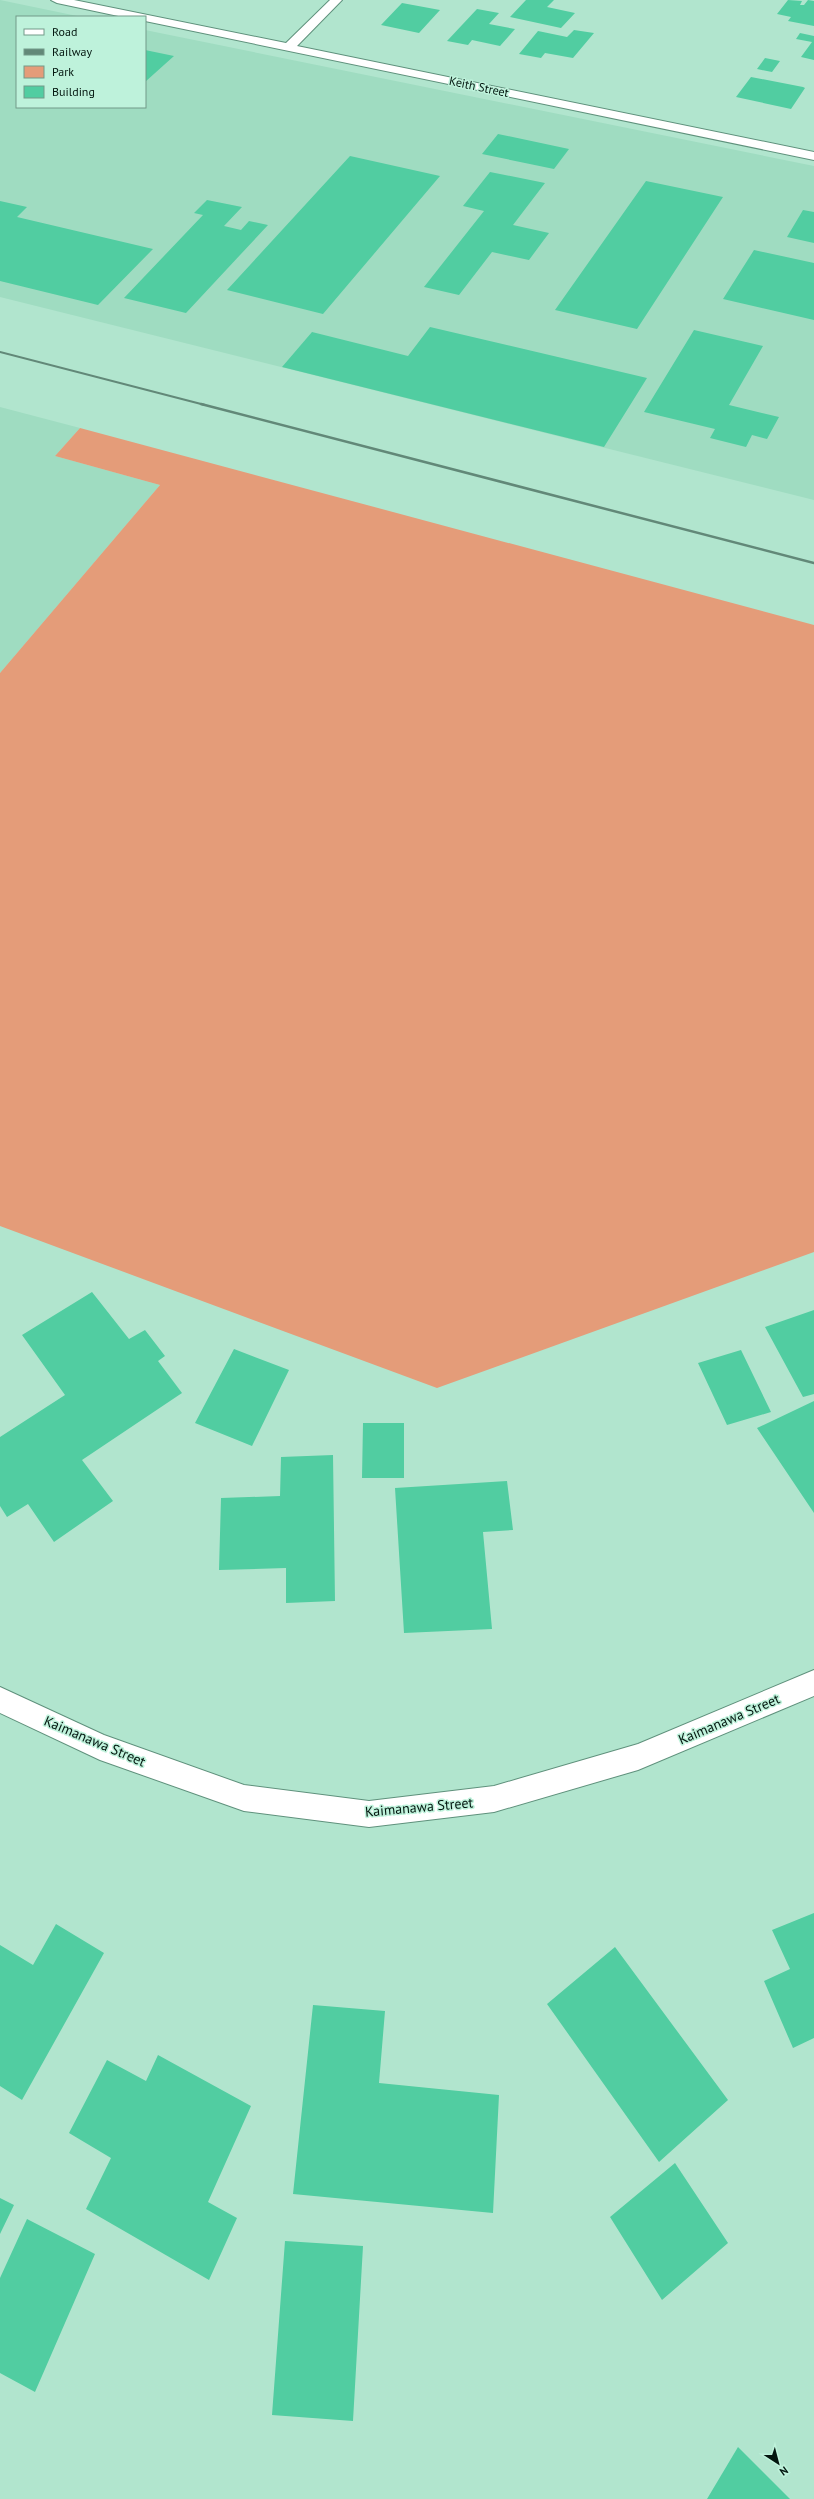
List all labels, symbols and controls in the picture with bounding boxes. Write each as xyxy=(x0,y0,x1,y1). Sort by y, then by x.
legend xyxy=(16,16,146,108)
text: Road xyxy=(52,24,77,39)
text: Railway xyxy=(52,44,92,59)
text: Park xyxy=(52,64,74,79)
street label: Keith Street xyxy=(448,73,510,100)
text: Building xyxy=(52,84,95,99)
street label: Kaimanawa Street xyxy=(676,1689,783,1748)
street label: Kaimanawa Street xyxy=(42,1712,149,1771)
street label: Kaimanawa Street xyxy=(364,1793,474,1821)
north arrow xyxy=(758,2443,798,2483)
text: N xyxy=(777,2463,791,2479)

